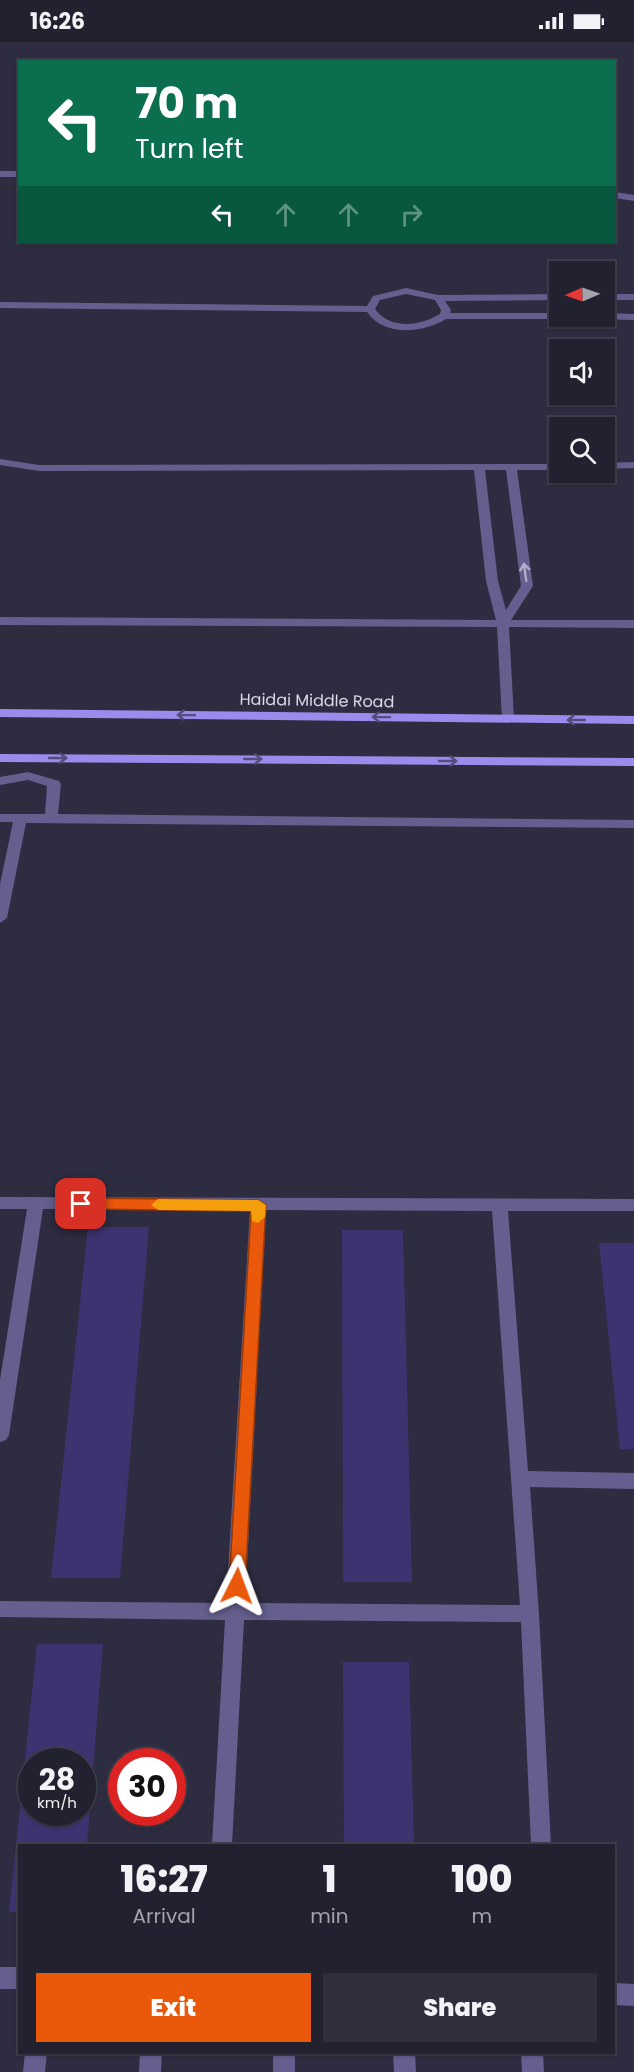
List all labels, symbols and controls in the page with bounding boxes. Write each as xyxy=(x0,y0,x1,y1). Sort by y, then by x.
text: 16:26 xyxy=(30,6,85,37)
text: 70 m xyxy=(135,74,238,133)
icon: left xyxy=(36,84,114,162)
text: Turn left xyxy=(135,130,244,167)
icon: left xyxy=(206,198,239,231)
icon: ahead xyxy=(269,198,302,231)
icon: ahead xyxy=(332,198,365,231)
icon: right xyxy=(395,198,428,231)
north arrow xyxy=(549,261,615,327)
map controls xyxy=(549,261,615,483)
button: sound xyxy=(549,339,615,405)
button: search xyxy=(549,417,615,483)
one-way arrow xyxy=(520,563,531,582)
street label: Haidai Middle Road xyxy=(239,688,395,713)
one-way arrow xyxy=(176,709,196,721)
one-way arrow xyxy=(371,712,391,723)
one-way arrow xyxy=(566,714,586,725)
one-way arrow xyxy=(48,752,68,764)
one-way arrow xyxy=(243,754,263,765)
one-way arrow xyxy=(438,755,458,767)
pin xyxy=(55,1178,106,1229)
icon: arrive xyxy=(64,1187,97,1220)
position arrow xyxy=(205,1554,269,1618)
speed limit sign: 30 xyxy=(108,1748,186,1826)
text: 28 xyxy=(39,1758,75,1801)
text: km/h xyxy=(37,1792,77,1813)
text: 16:27 xyxy=(121,1854,208,1905)
text: 1 xyxy=(322,1854,336,1905)
text: 100 xyxy=(451,1854,512,1905)
text: Arrival xyxy=(133,1902,196,1930)
text: min xyxy=(310,1902,349,1930)
text: m xyxy=(471,1902,492,1930)
button: Exit xyxy=(36,1973,311,2042)
button: Share xyxy=(323,1973,597,2042)

